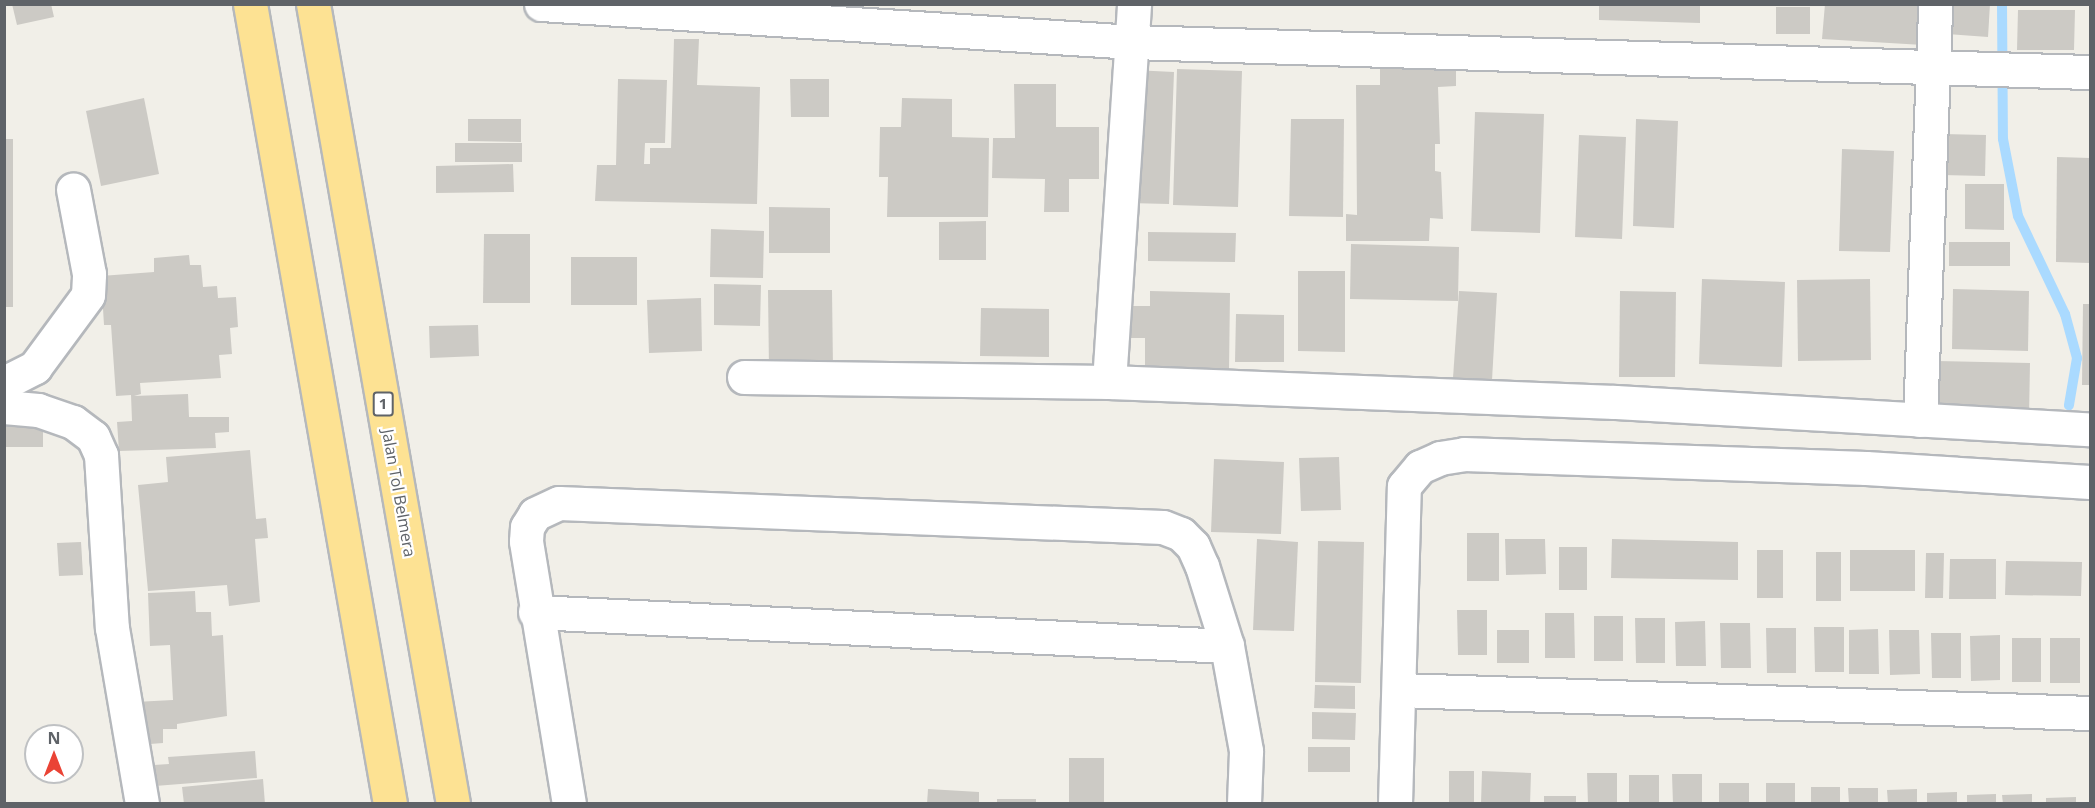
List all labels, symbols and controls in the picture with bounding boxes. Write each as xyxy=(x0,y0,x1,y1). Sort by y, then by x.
road number: 1 xyxy=(372,392,394,416)
street label: Jalan Tol Belmera xyxy=(378,428,420,558)
north arrow xyxy=(24,724,84,784)
text: N xyxy=(47,727,61,749)

